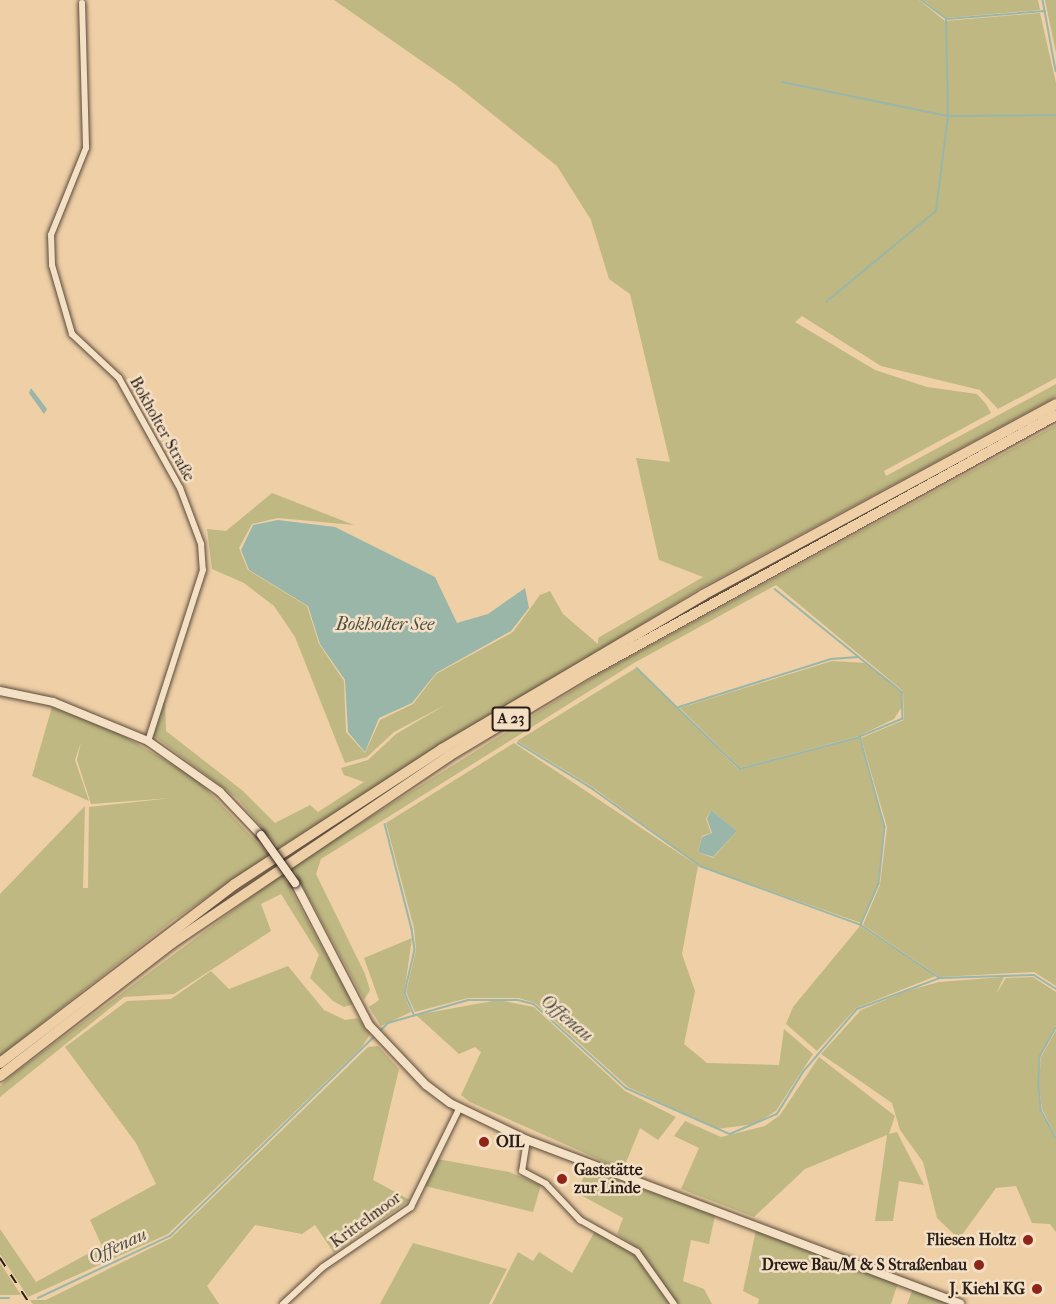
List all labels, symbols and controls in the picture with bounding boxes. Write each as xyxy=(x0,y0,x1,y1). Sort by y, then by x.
street label: Bokholter Straße xyxy=(125,373,199,485)
water label: Bokholter See xyxy=(336,614,434,636)
road number: A 23 xyxy=(492,707,530,731)
water label: Offenau xyxy=(535,991,597,1047)
place label: OIL xyxy=(496,1132,524,1152)
marker: OIL xyxy=(477,1135,491,1149)
place label: Gaststätte zur Linde xyxy=(574,1160,643,1198)
marker: Gaststätte zur Linde xyxy=(555,1172,569,1186)
street label: Krittelmoor xyxy=(327,1188,405,1252)
water label: Offenau xyxy=(86,1224,150,1270)
place label: Fliesen Holtz xyxy=(926,1230,1016,1250)
marker: Fliesen Holtz xyxy=(1021,1233,1035,1247)
place label: Drewe Bau/M & S Straßenbau xyxy=(761,1255,967,1275)
marker: Drewe Bau/M & S Straßenbau xyxy=(972,1258,986,1272)
place label: J. Kiehl KG xyxy=(950,1279,1025,1299)
marker: J. Kiehl KG xyxy=(1030,1282,1044,1296)

